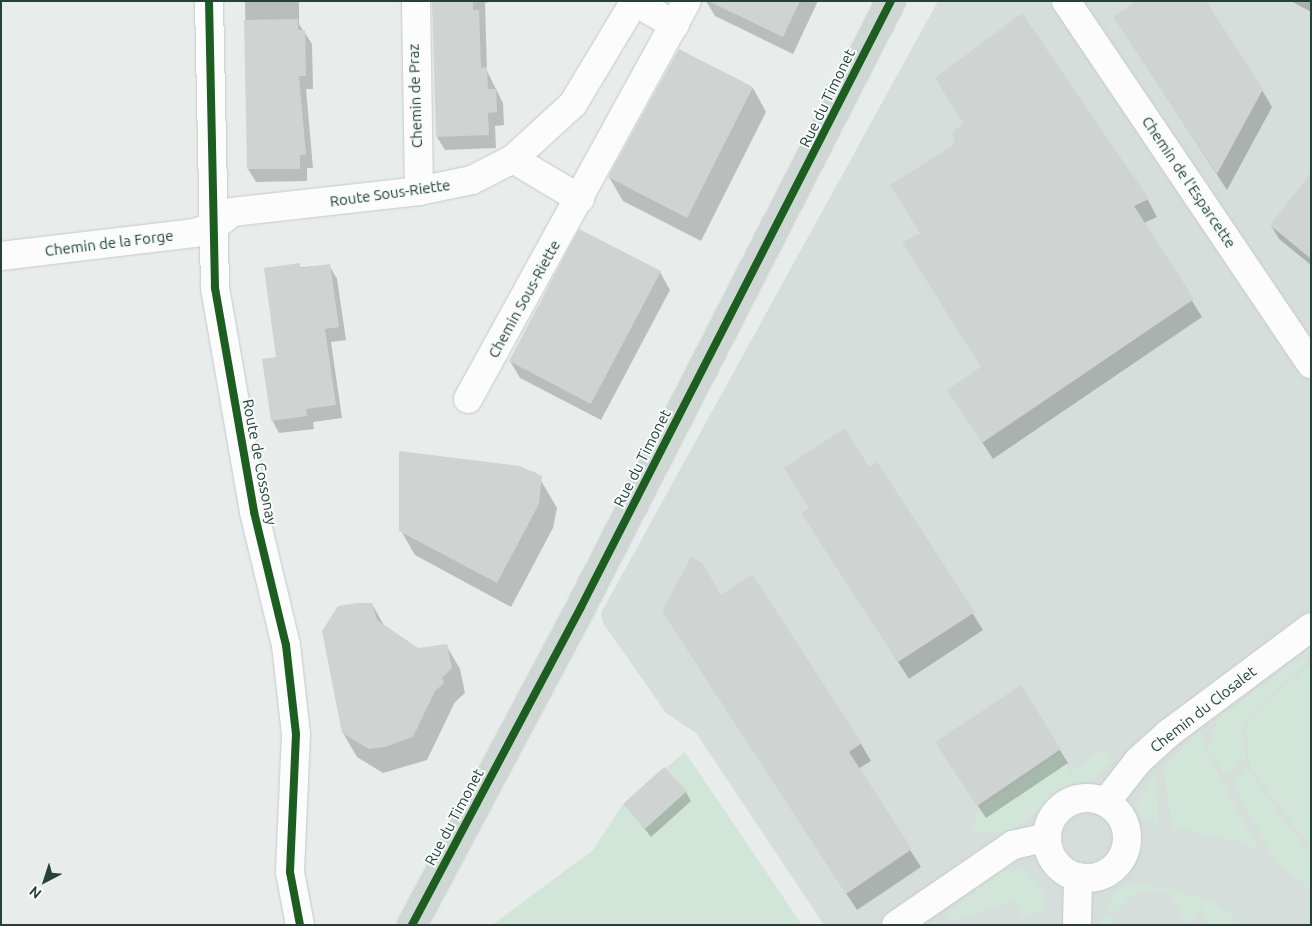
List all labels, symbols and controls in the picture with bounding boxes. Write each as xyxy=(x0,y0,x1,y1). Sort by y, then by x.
street label: Chemin de Praz xyxy=(404,44,426,148)
street label: Rue du Timonet xyxy=(795,46,859,150)
street label: Chemin de l'Esparcette xyxy=(1138,113,1240,251)
street label: Route Sous-Riette xyxy=(329,176,451,210)
street label: Chemin de la Forge xyxy=(44,226,174,260)
street label: Chemin Sous-Riette xyxy=(484,237,564,361)
street label: Route de Cossonay xyxy=(239,397,281,527)
street label: Rue du Timonet xyxy=(610,406,674,510)
street label: Chemin du Closalet xyxy=(1146,662,1260,756)
street label: Rue du Timonet xyxy=(421,765,487,869)
north arrow xyxy=(20,856,70,906)
text: N xyxy=(26,883,45,902)

